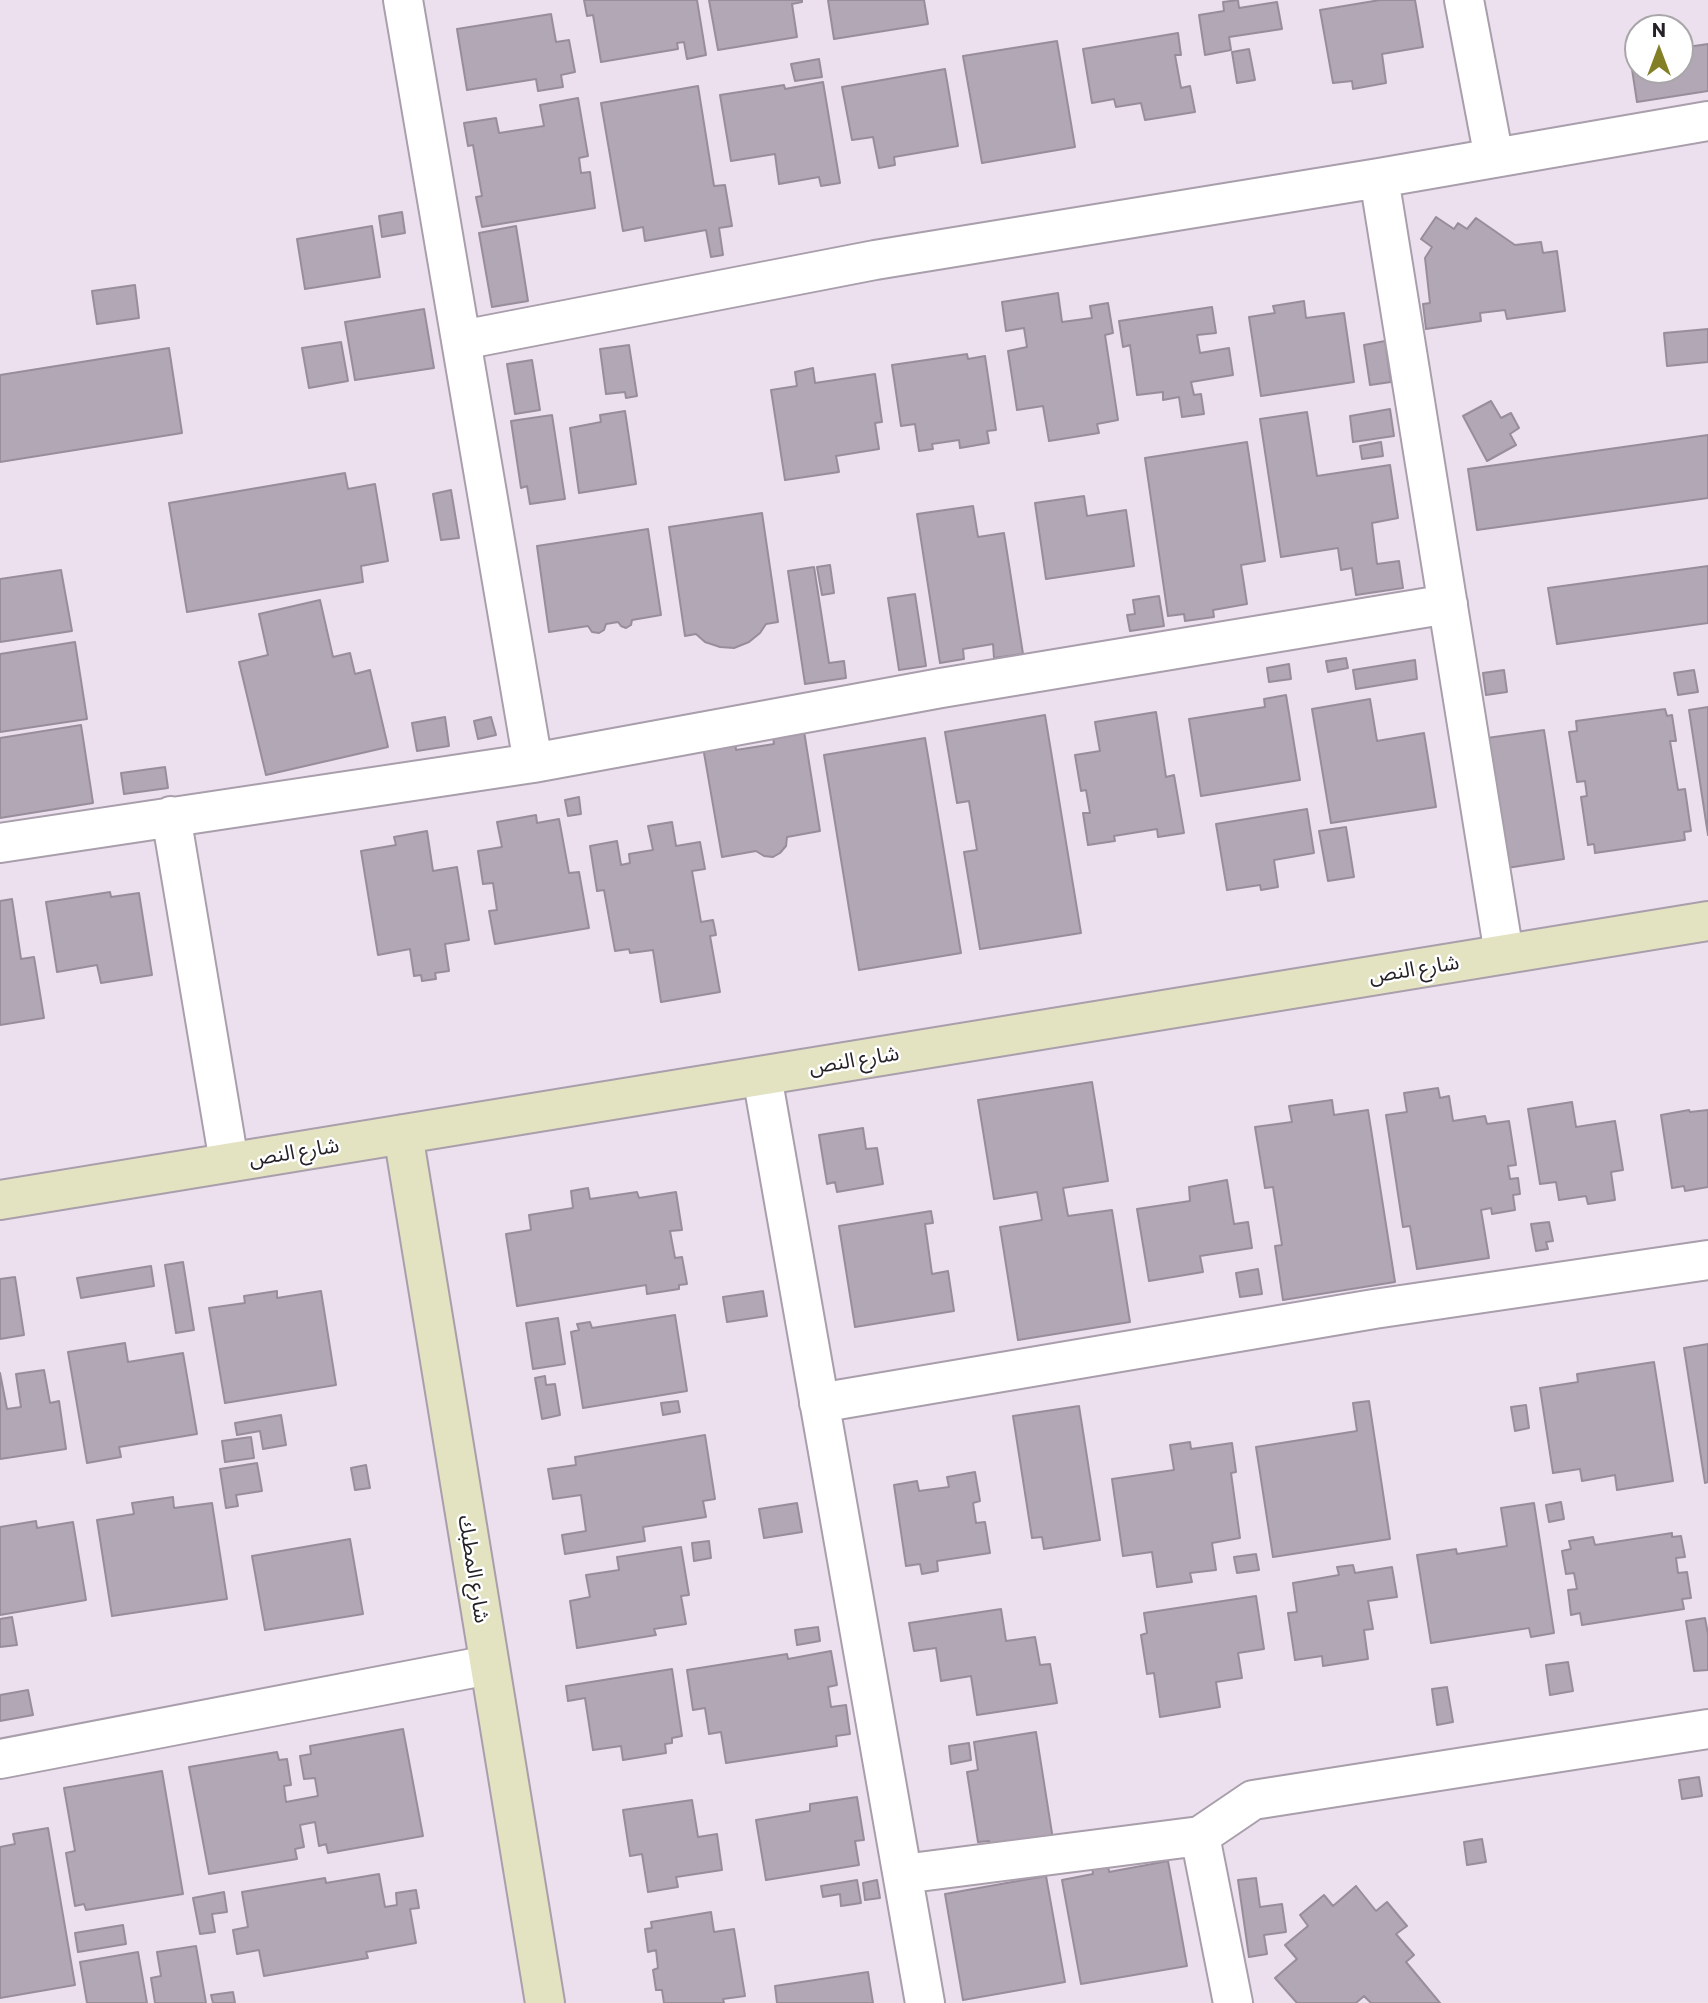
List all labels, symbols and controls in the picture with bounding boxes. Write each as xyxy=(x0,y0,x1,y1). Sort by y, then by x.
north arrow xyxy=(1624,14,1694,84)
text: N xyxy=(1652,18,1666,41)
street label: شارع النص xyxy=(1367,949,1461,989)
street label: شارع النص xyxy=(807,1040,901,1080)
street label: شارع النص xyxy=(247,1132,341,1172)
street label: شارع المطبك xyxy=(453,1513,495,1625)

